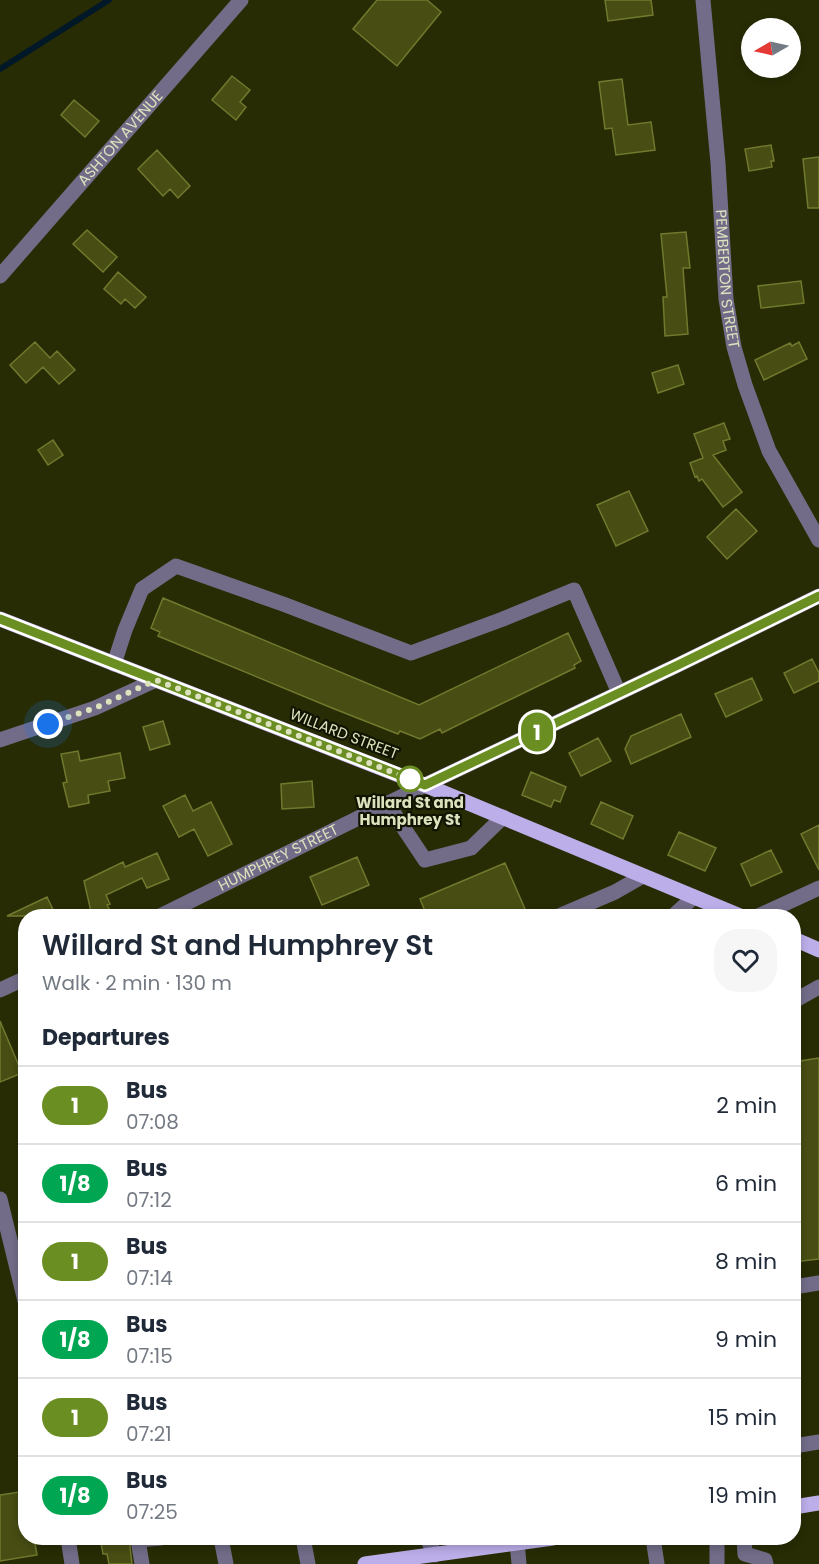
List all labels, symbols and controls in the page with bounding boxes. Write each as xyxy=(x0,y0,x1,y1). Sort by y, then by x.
north arrow xyxy=(741,18,801,78)
map controls xyxy=(741,18,801,78)
street label: ASHTON AVENUE xyxy=(73,86,167,190)
street label: PEMBERTON STREET xyxy=(711,209,745,350)
street label: WILLARD STREET xyxy=(287,703,401,764)
your location xyxy=(33,709,63,739)
line badge: 1 xyxy=(518,712,556,752)
text: 1 xyxy=(533,718,541,747)
marker: Willard St and Humphrey St xyxy=(397,766,423,792)
place label: Willard St and Humphrey St xyxy=(356,792,464,830)
street label: HUMPHREY STREET xyxy=(214,818,342,896)
text: Willard St and Humphrey St xyxy=(42,926,433,965)
button: heart xyxy=(714,929,777,992)
text: Walk · 2 min · 130 m xyxy=(42,969,232,997)
text: Departures xyxy=(42,1022,170,1053)
text: Bus xyxy=(126,1075,168,1106)
text: 2 min xyxy=(716,1090,777,1121)
text: 1 xyxy=(71,1091,79,1120)
text: 07:08 xyxy=(126,1108,179,1136)
text: Bus xyxy=(126,1153,168,1184)
text: 6 min xyxy=(715,1168,777,1199)
text: 1/8 xyxy=(59,1169,91,1198)
text: 07:12 xyxy=(126,1186,172,1214)
text: Bus xyxy=(126,1231,168,1262)
text: 8 min xyxy=(715,1246,777,1277)
text: 1 xyxy=(71,1247,79,1276)
text: 07:14 xyxy=(126,1264,173,1292)
text: Bus xyxy=(126,1309,168,1340)
text: 9 min xyxy=(715,1324,777,1355)
text: 1/8 xyxy=(59,1325,91,1354)
text: 07:15 xyxy=(126,1342,173,1370)
text: Bus xyxy=(126,1387,168,1418)
text: 15 min xyxy=(708,1402,777,1433)
text: 1 xyxy=(71,1403,79,1432)
text: 07:21 xyxy=(126,1420,172,1448)
text: Bus xyxy=(126,1465,168,1496)
text: 19 min xyxy=(708,1480,777,1511)
text: 1/8 xyxy=(59,1481,91,1510)
text: 07:25 xyxy=(126,1498,178,1526)

